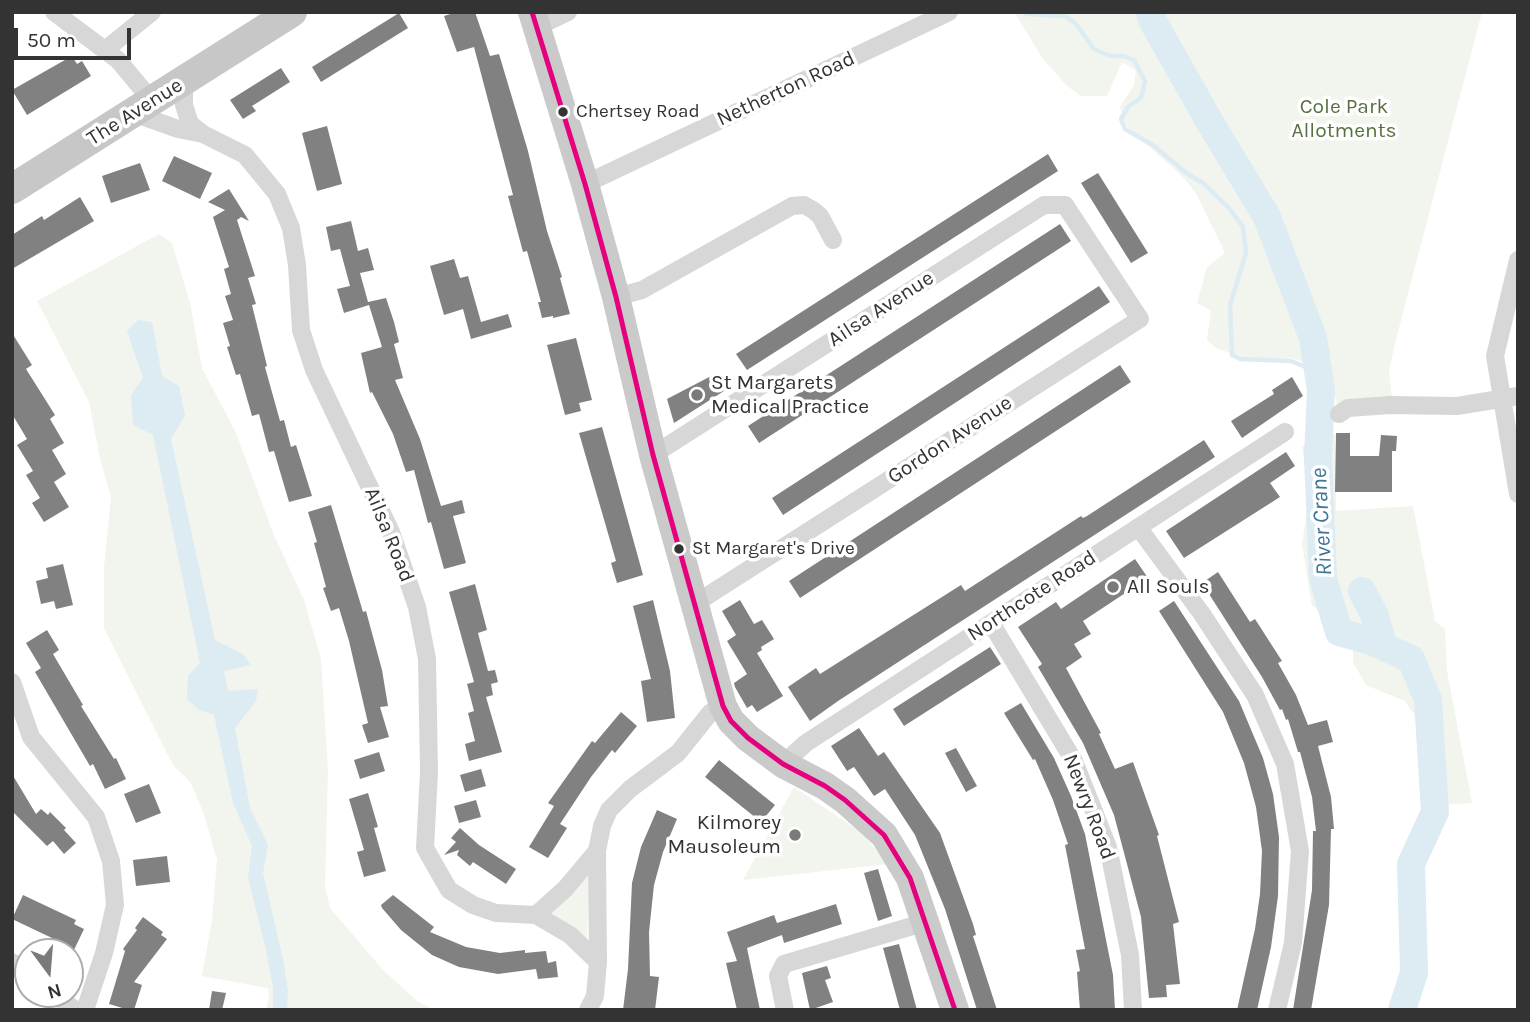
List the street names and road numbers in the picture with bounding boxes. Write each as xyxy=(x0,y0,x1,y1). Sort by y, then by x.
street label: Netherton Road xyxy=(713,46,859,132)
street label: The Avenue xyxy=(83,73,187,151)
street label: Ailsa Avenue xyxy=(823,266,939,352)
street label: Gordon Avenue xyxy=(883,390,1017,490)
street label: Ailsa Road xyxy=(359,484,419,586)
street label: Northcote Road xyxy=(963,545,1101,647)
street label: Newry Road xyxy=(1057,751,1121,863)

